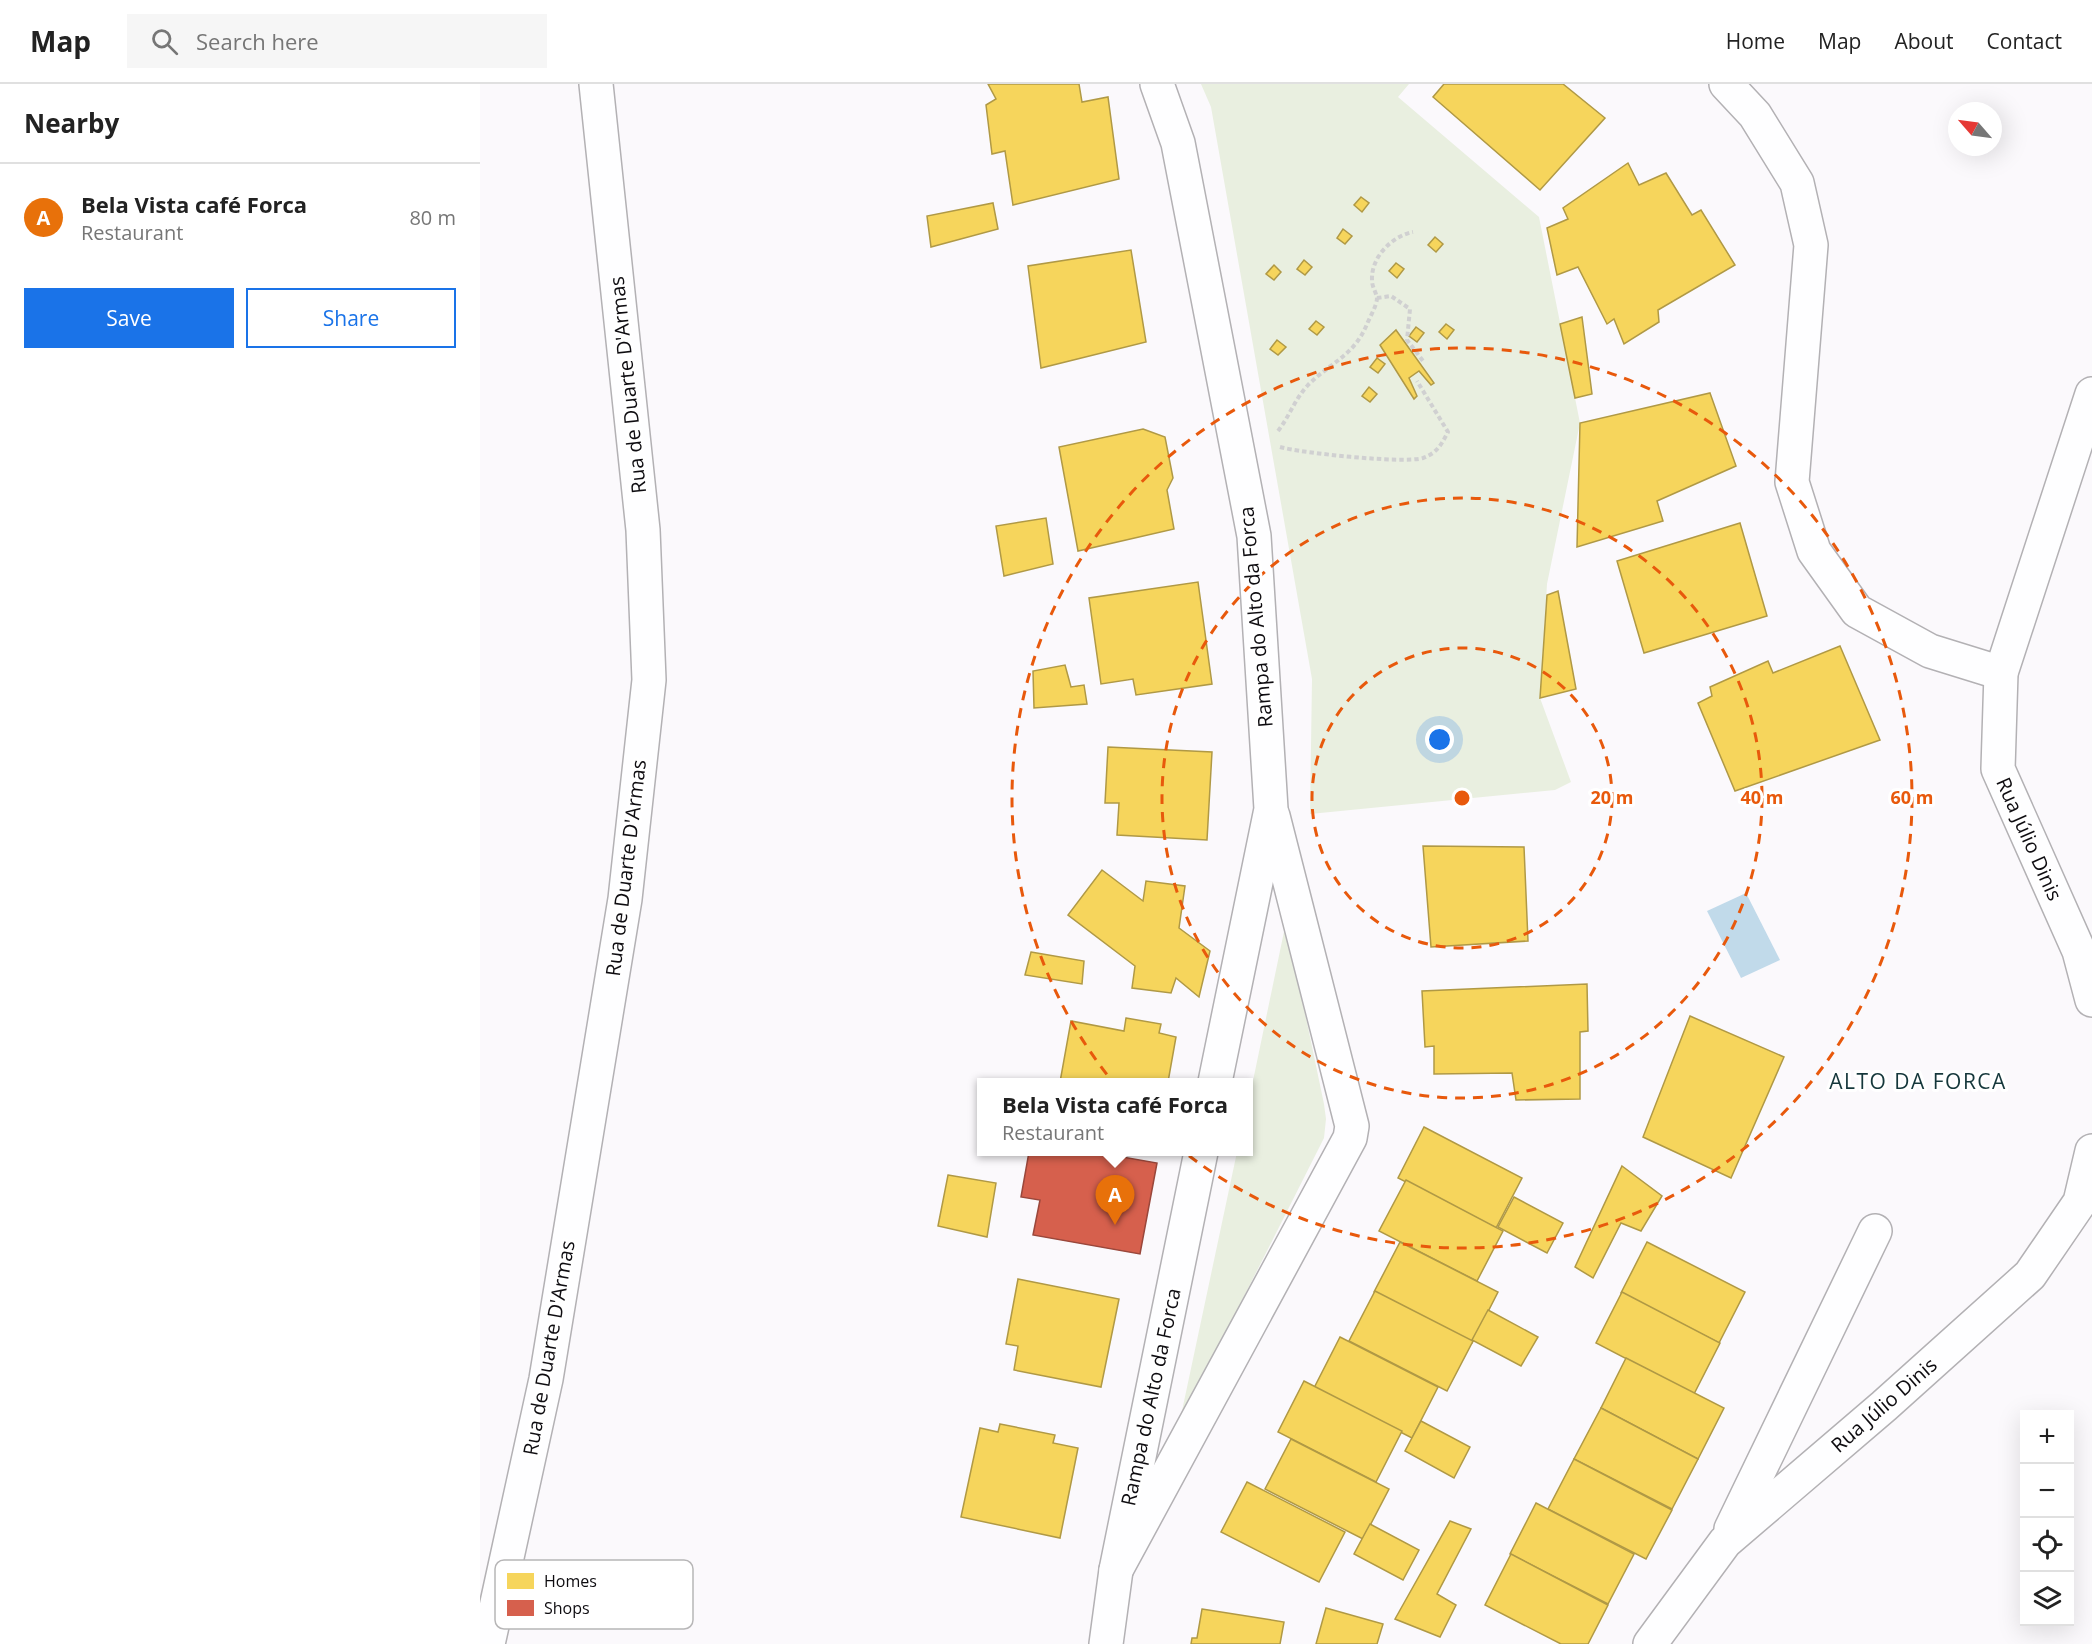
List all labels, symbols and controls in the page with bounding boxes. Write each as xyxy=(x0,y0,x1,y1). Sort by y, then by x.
search box xyxy=(127,14,547,68)
text: Map xyxy=(30,22,91,60)
icon: search xyxy=(148,25,181,58)
text: Search here xyxy=(196,26,319,56)
text: Home xyxy=(1726,27,1785,55)
text: Map xyxy=(1818,27,1861,55)
text: About xyxy=(1894,27,1954,55)
text: Contact xyxy=(1987,27,2062,55)
north arrow xyxy=(1948,102,2002,156)
text: Nearby xyxy=(24,105,119,141)
text: Bela Vista café Forca xyxy=(81,189,307,219)
text: A xyxy=(37,204,50,231)
text: 80 m xyxy=(409,204,456,231)
text: Restaurant xyxy=(81,219,183,246)
street label: Rua de Duarte D'Armas xyxy=(603,275,652,495)
button: Save xyxy=(24,288,234,348)
button: Share xyxy=(246,288,456,348)
street label: Rampa do Alto da Forca xyxy=(1232,505,1279,729)
your location xyxy=(1425,725,1454,754)
street label: Rua de Duarte D'Armas xyxy=(599,758,652,978)
street label: Rua Júlio Dinis xyxy=(1990,773,2069,905)
text: 20 m xyxy=(1591,785,1633,809)
text: 40 m xyxy=(1741,785,1783,809)
text: 60 m xyxy=(1891,785,1933,809)
centre of rings xyxy=(1452,788,1472,808)
district label: ALTO DA FORCA xyxy=(1829,1067,2007,1095)
popup xyxy=(977,1078,1253,1156)
text: Bela Vista café Forca xyxy=(1002,1089,1228,1119)
text: Restaurant xyxy=(1002,1119,1104,1146)
pin: A xyxy=(1096,1176,1134,1225)
street label: Rua de Duarte D'Armas xyxy=(516,1238,581,1458)
street label: Rampa do Alto da Forca xyxy=(1114,1286,1187,1508)
street label: Rua Júlio Dinis xyxy=(1825,1351,1942,1458)
map controls xyxy=(2020,1410,2074,1626)
button: + xyxy=(2020,1410,2074,1464)
button: − xyxy=(2020,1464,2074,1518)
button: locate xyxy=(2020,1518,2074,1572)
legend xyxy=(495,1560,693,1629)
text: Homes xyxy=(544,1570,597,1592)
button: layers xyxy=(2020,1572,2074,1626)
text: Shops xyxy=(544,1597,590,1619)

